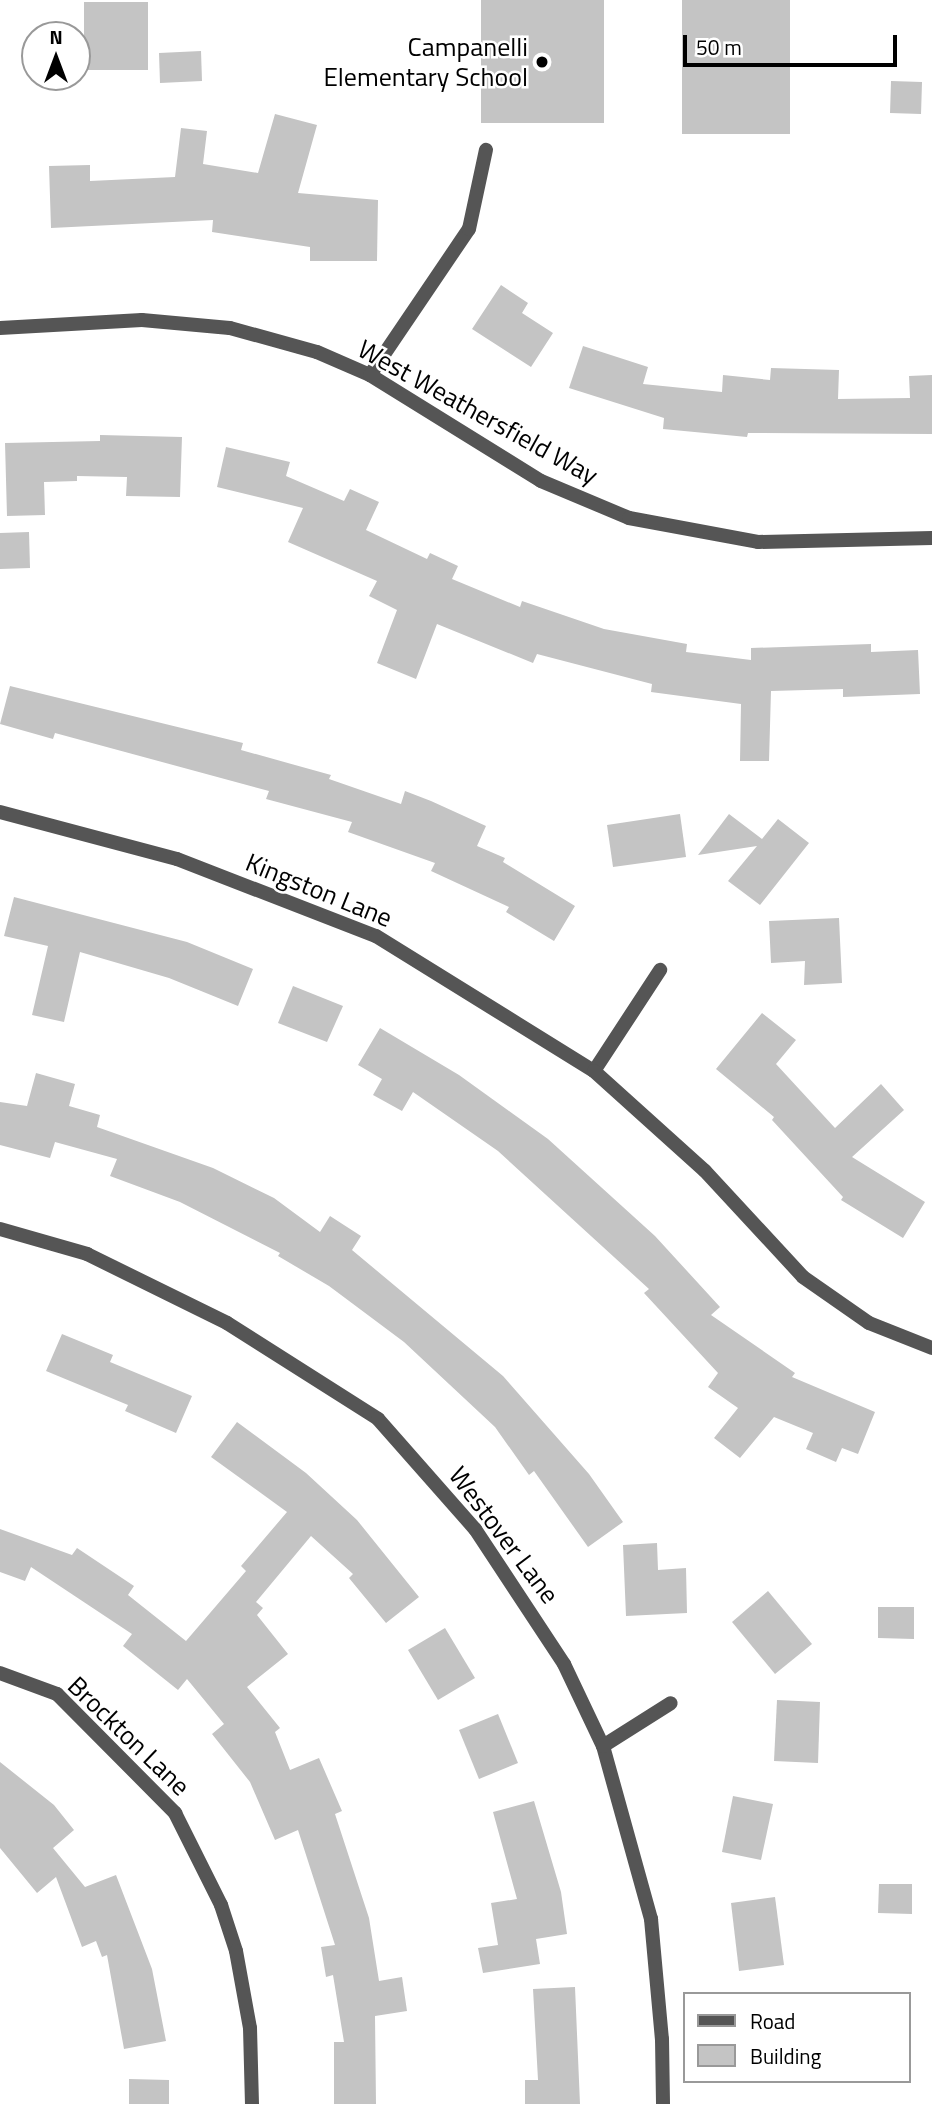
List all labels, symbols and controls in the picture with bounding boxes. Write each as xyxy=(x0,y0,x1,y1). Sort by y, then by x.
north arrow xyxy=(21,21,91,91)
scale bar xyxy=(687,21,900,65)
text: N xyxy=(49,22,63,51)
place label: Campanelli Elementary School xyxy=(323,31,528,92)
text: 50 m xyxy=(696,31,742,63)
marker: Campanelli Elementary School xyxy=(534,54,550,70)
street label: West Weathersfield Way xyxy=(353,333,603,491)
street label: Kingston Lane xyxy=(241,847,397,933)
street label: Westover Lane xyxy=(442,1461,566,1609)
street label: Brockton Lane xyxy=(62,1670,196,1802)
legend xyxy=(684,1992,911,2083)
text: Road xyxy=(750,2005,795,2037)
text: Building xyxy=(750,2040,821,2072)

